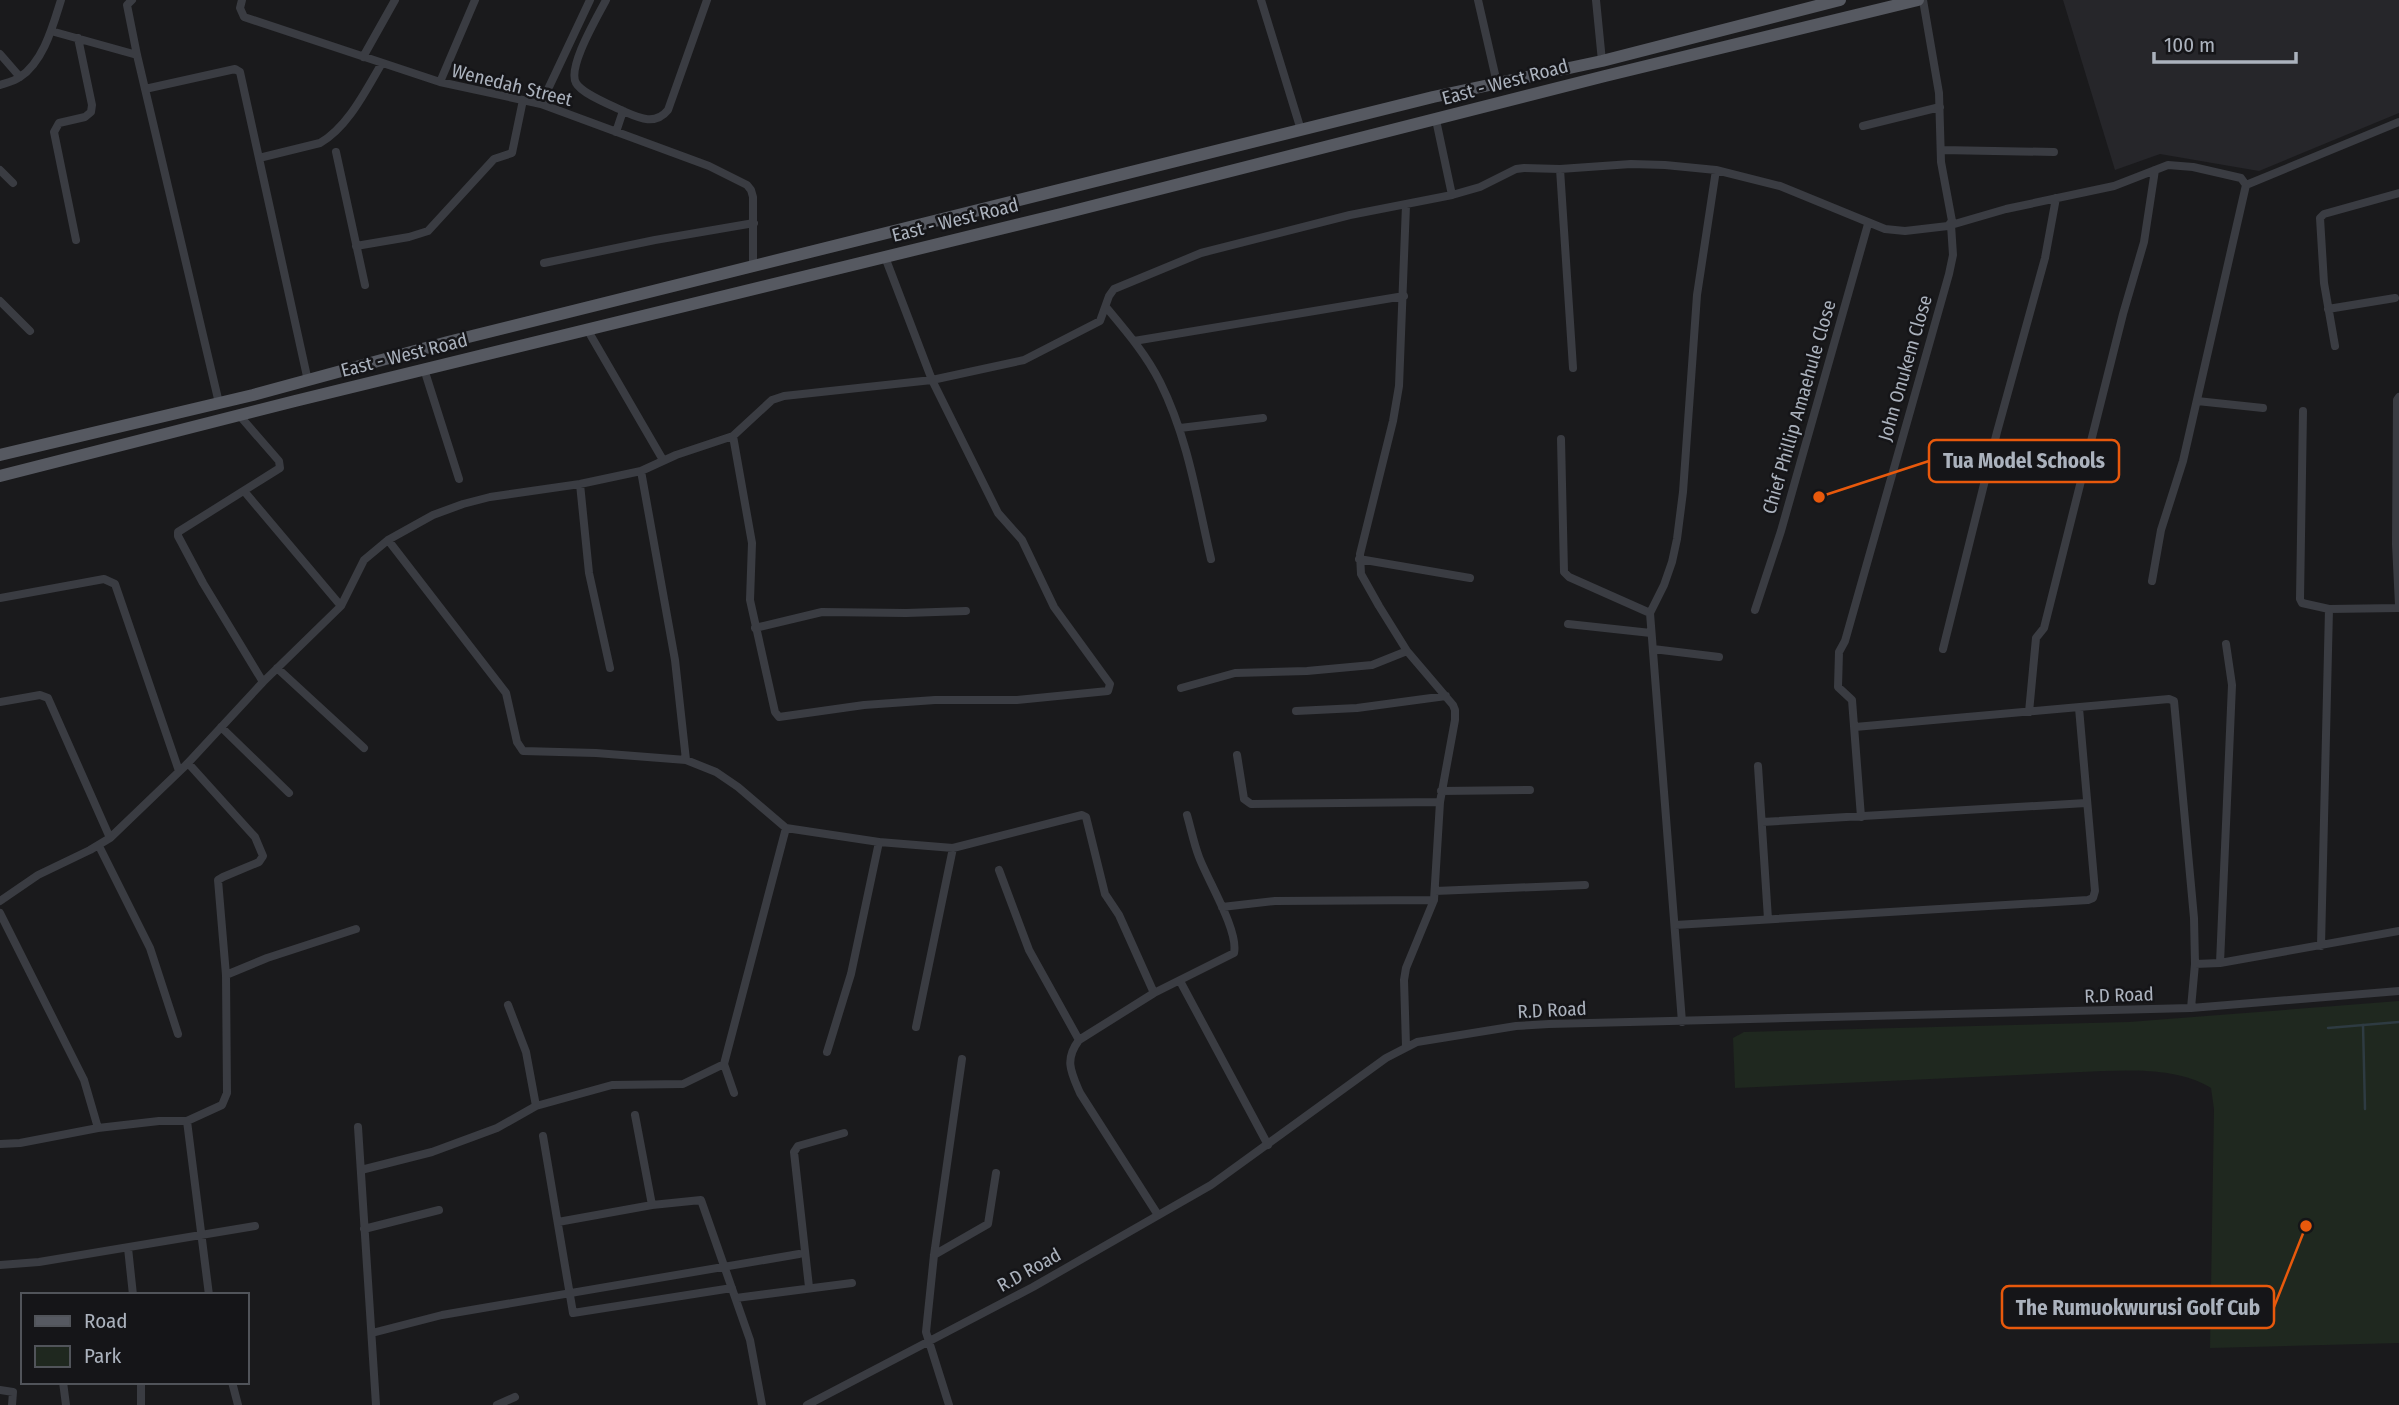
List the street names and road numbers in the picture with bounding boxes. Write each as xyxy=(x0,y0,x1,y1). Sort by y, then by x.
street label: East - West Road xyxy=(1439,54,1571,110)
street label: Wenedah Street xyxy=(449,59,575,111)
street label: East - West Road xyxy=(889,193,1021,247)
street label: John Onukem Close xyxy=(1873,292,1937,444)
street label: Chief Phillip Amaehule Close xyxy=(1757,297,1841,517)
street label: East - West Road xyxy=(338,328,470,382)
street label: R.D Road xyxy=(2084,982,2154,1008)
street label: R.D Road xyxy=(1517,997,1587,1023)
street label: R.D Road xyxy=(993,1243,1065,1297)

